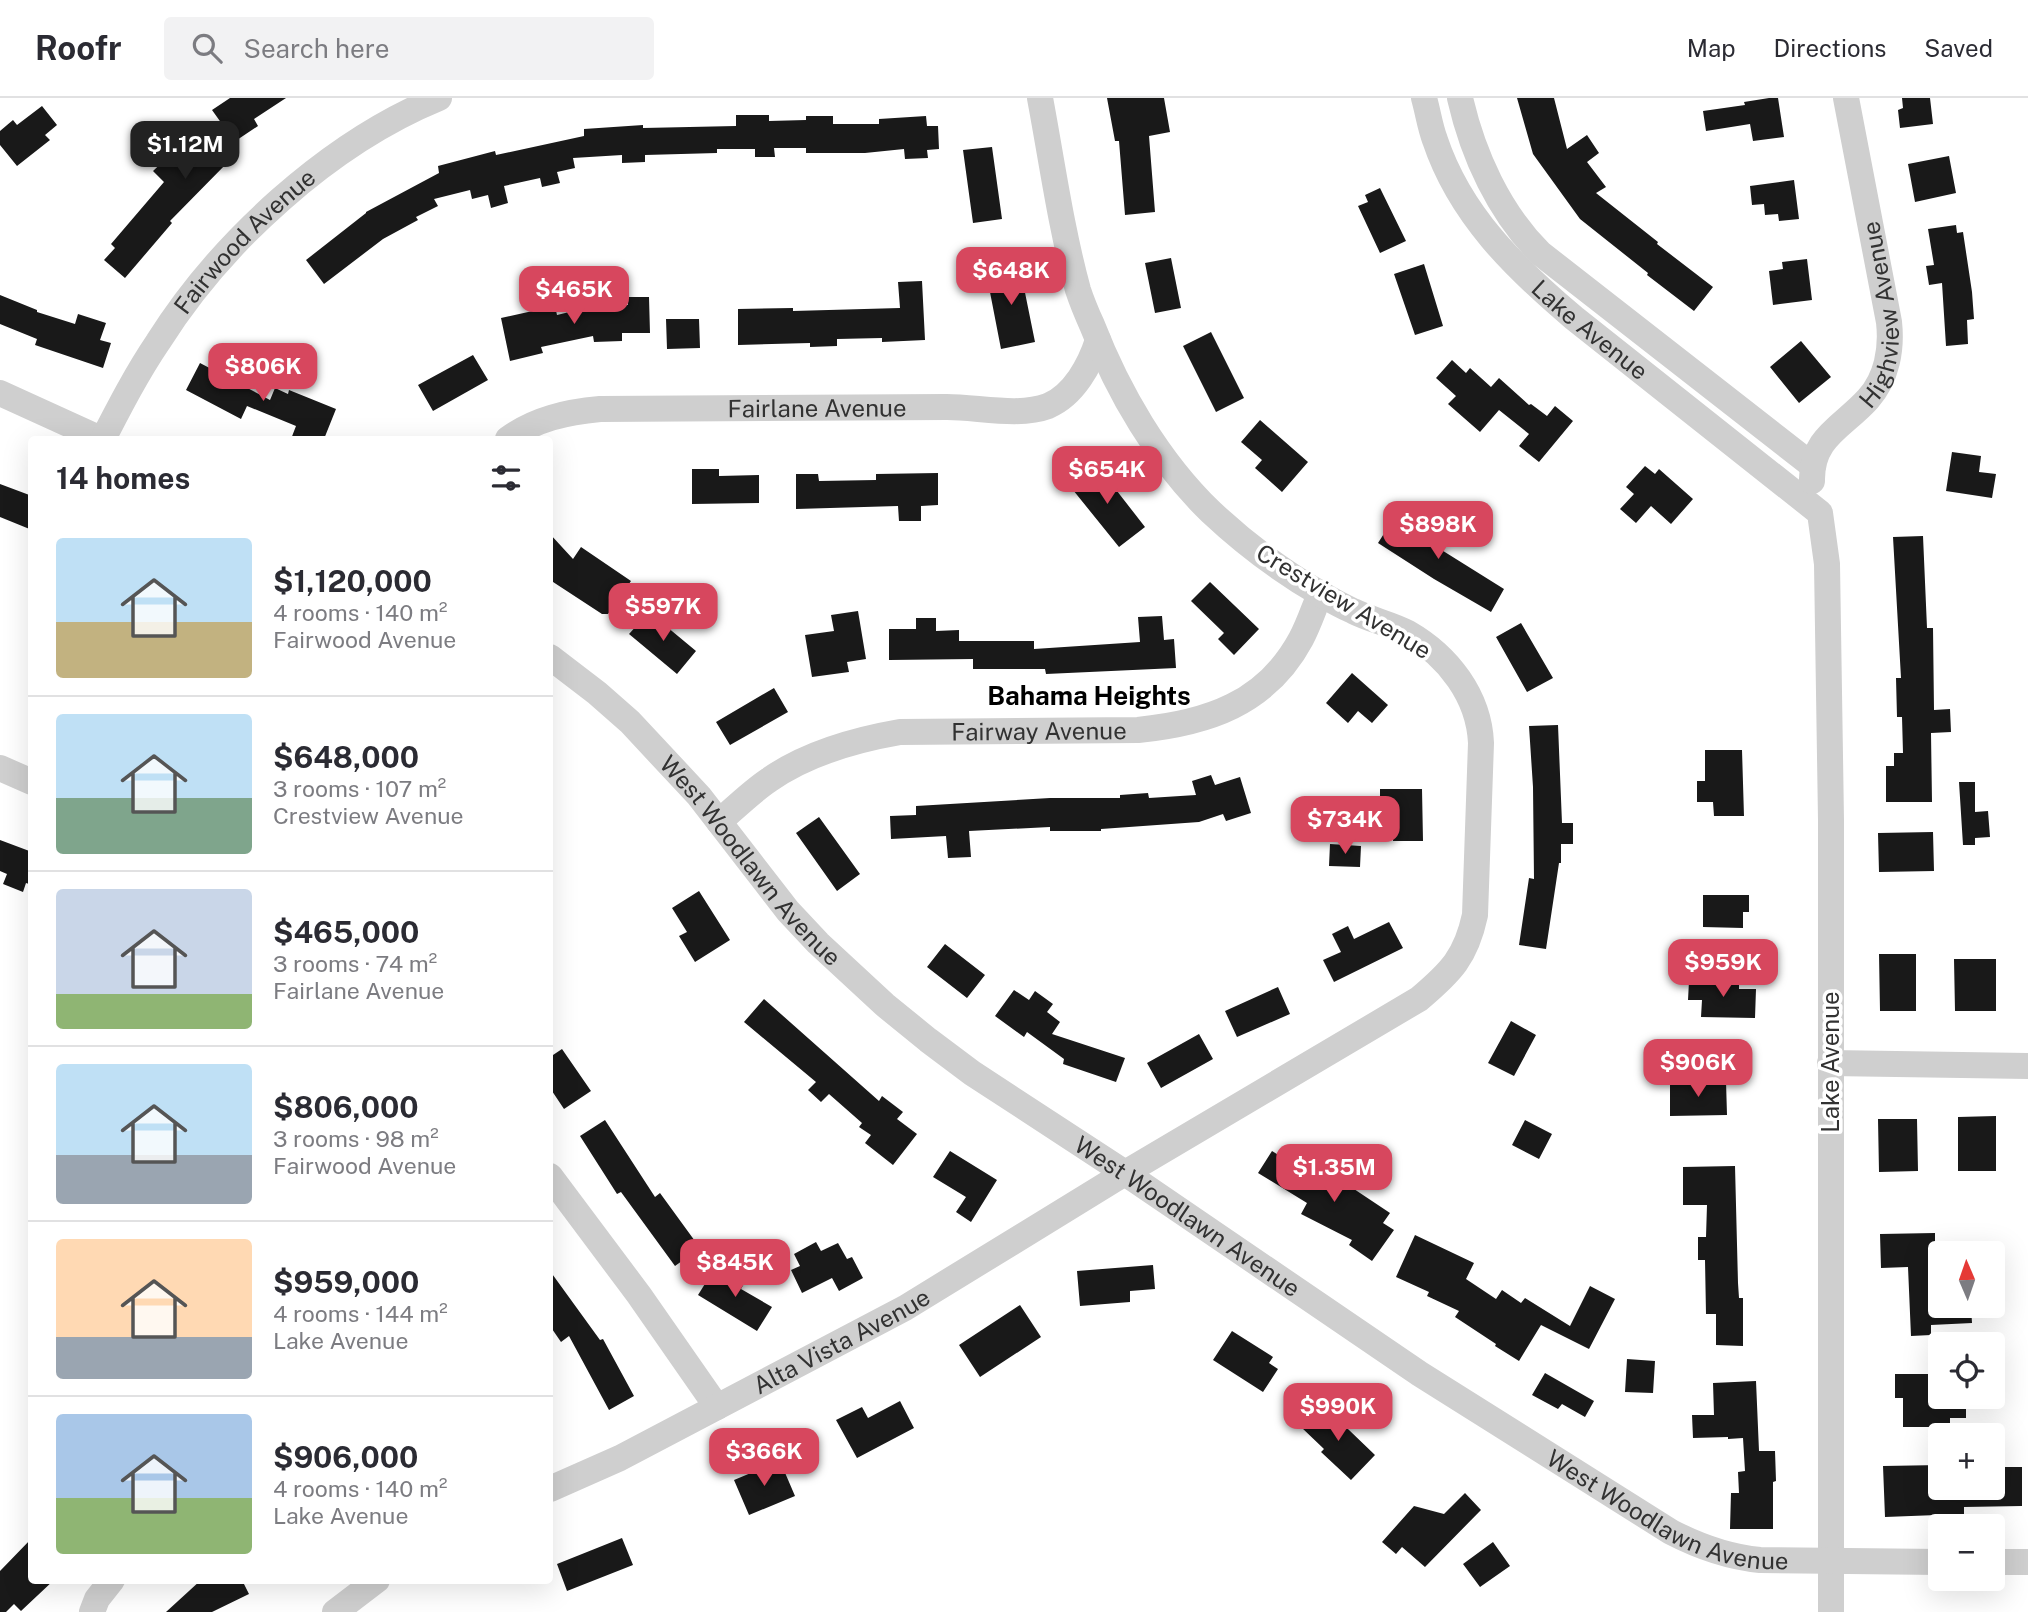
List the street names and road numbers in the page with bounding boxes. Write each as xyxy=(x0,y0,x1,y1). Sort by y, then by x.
street label: Fairwood Avenue xyxy=(168,163,321,319)
street label: Highview Avenue xyxy=(1853,219,1904,413)
street label: Lake Avenue xyxy=(1526,274,1654,385)
street label: Fairlane Avenue xyxy=(728,393,907,422)
street label: Crestview Avenue xyxy=(1252,538,1436,664)
street label: Fairway Avenue xyxy=(951,716,1127,746)
street label: West Woodlawn Avenue xyxy=(654,750,847,971)
street label: Lake Avenue xyxy=(1816,991,1844,1133)
street label: West Woodlawn Avenue xyxy=(1069,1130,1306,1302)
street label: Alta Vista Avenue xyxy=(748,1282,935,1399)
street label: West Woodlawn Avenue xyxy=(1542,1444,1789,1574)

